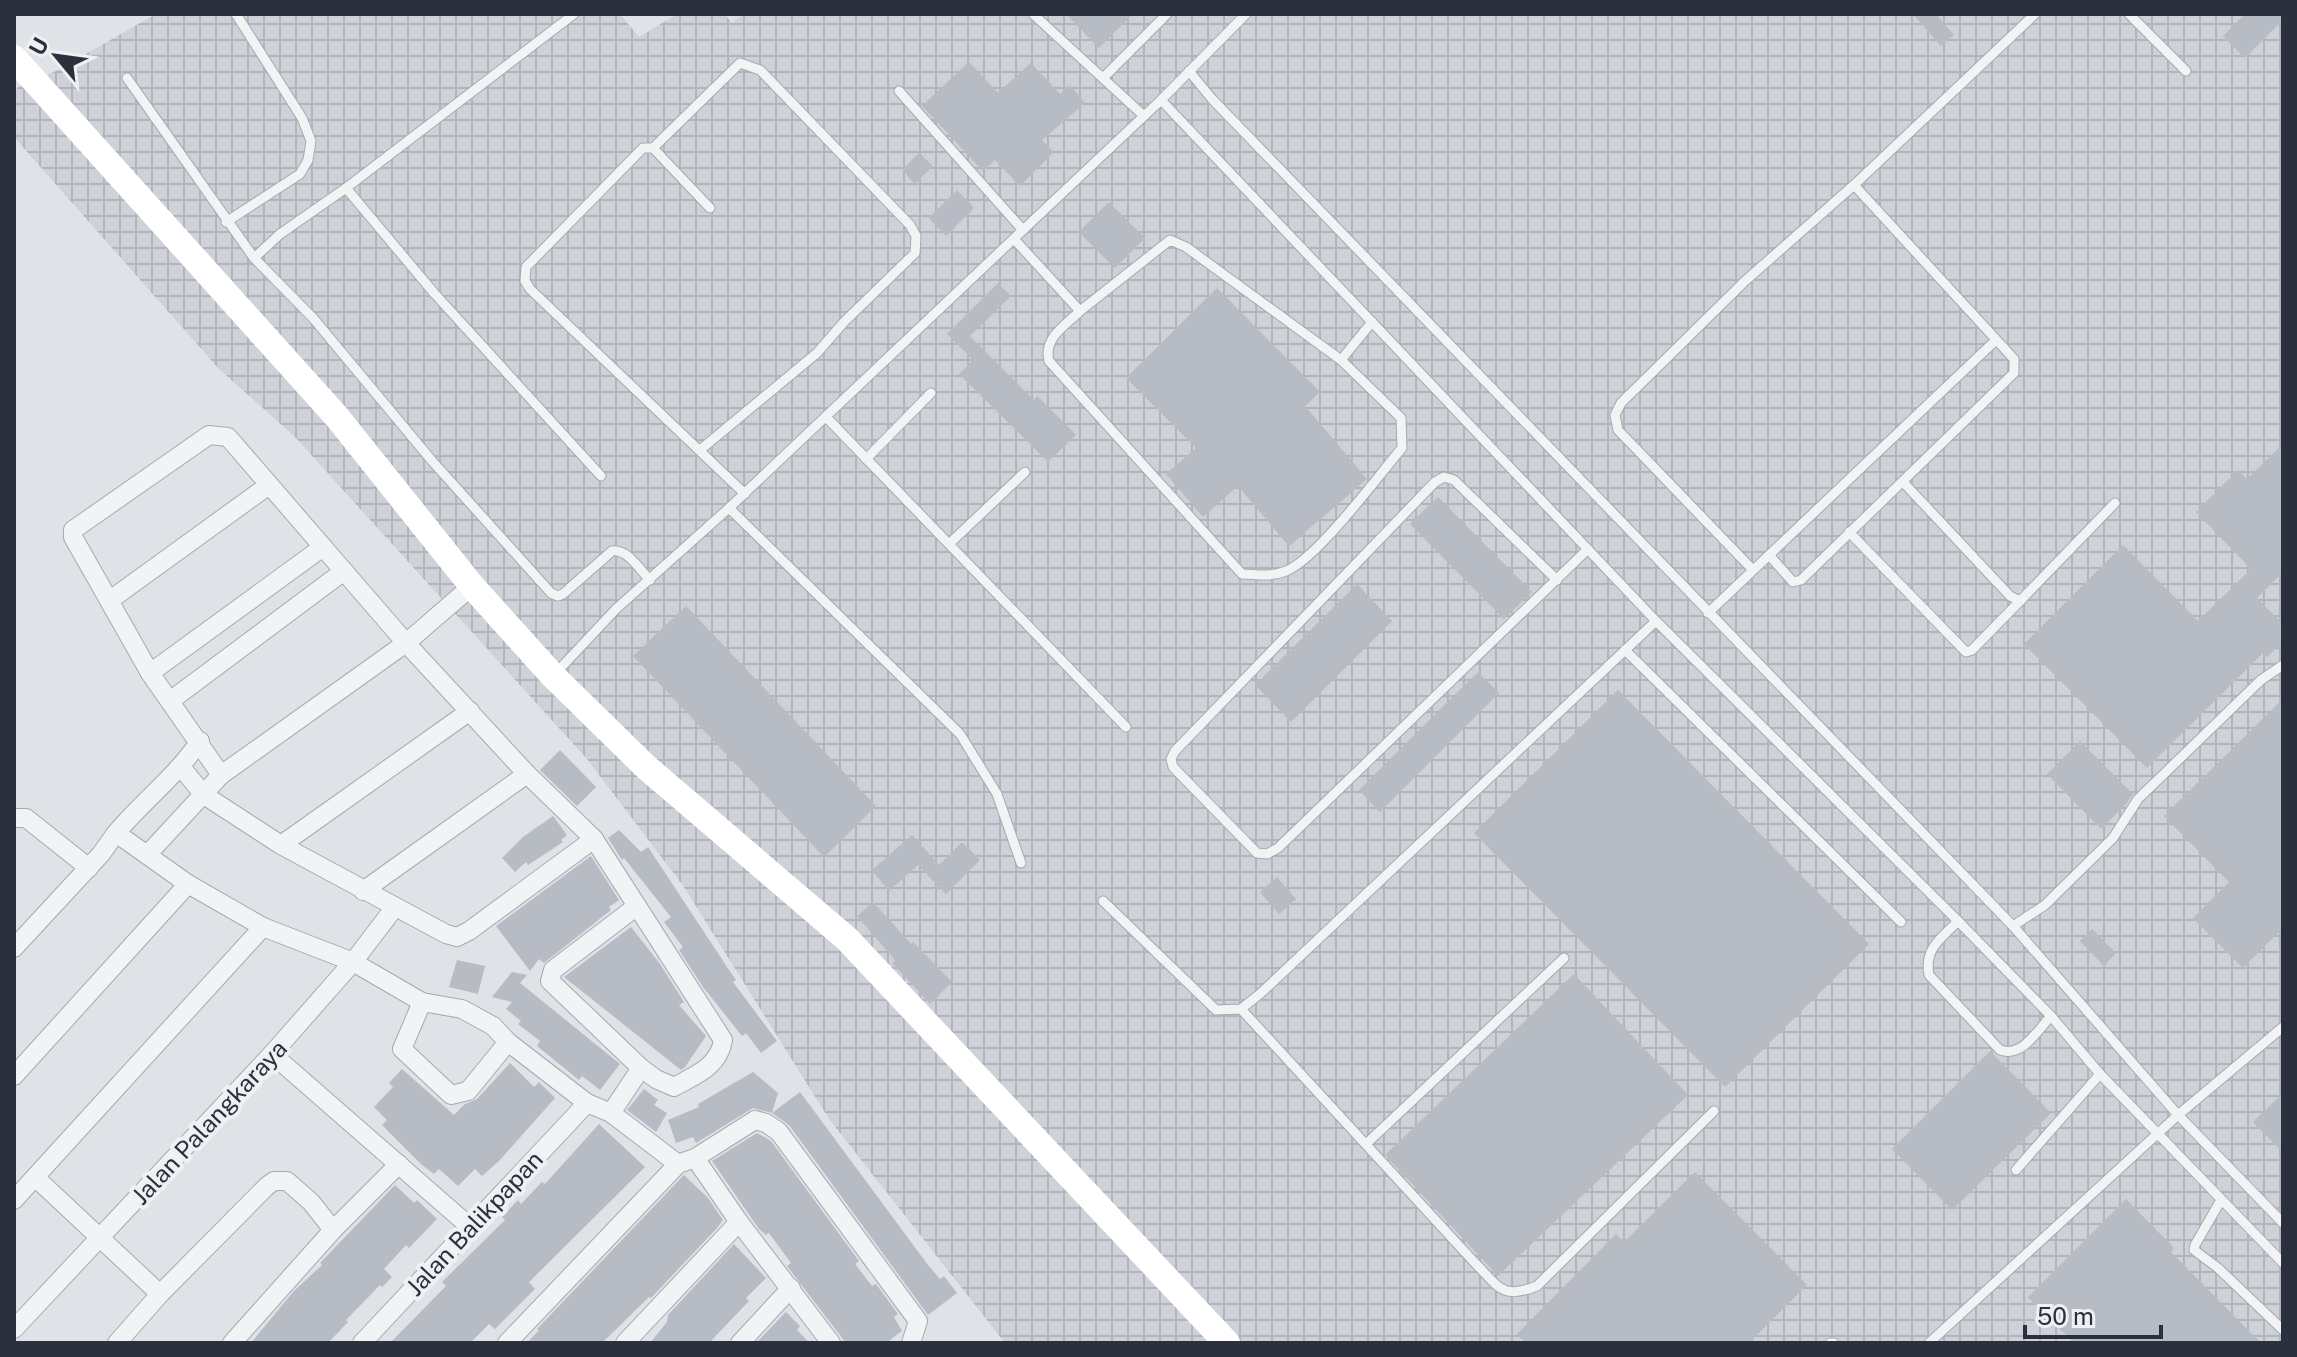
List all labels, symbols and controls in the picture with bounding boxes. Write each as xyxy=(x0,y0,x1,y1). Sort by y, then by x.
north arrow xyxy=(16,16,96,96)
text: U xyxy=(23,33,54,60)
street label: Jalan Palangkaraya xyxy=(126,1034,292,1210)
street label: Jalan Balikpapan xyxy=(400,1145,548,1301)
scale bar xyxy=(2025,1289,2161,1339)
text: 50 m xyxy=(2037,1302,2094,1330)

